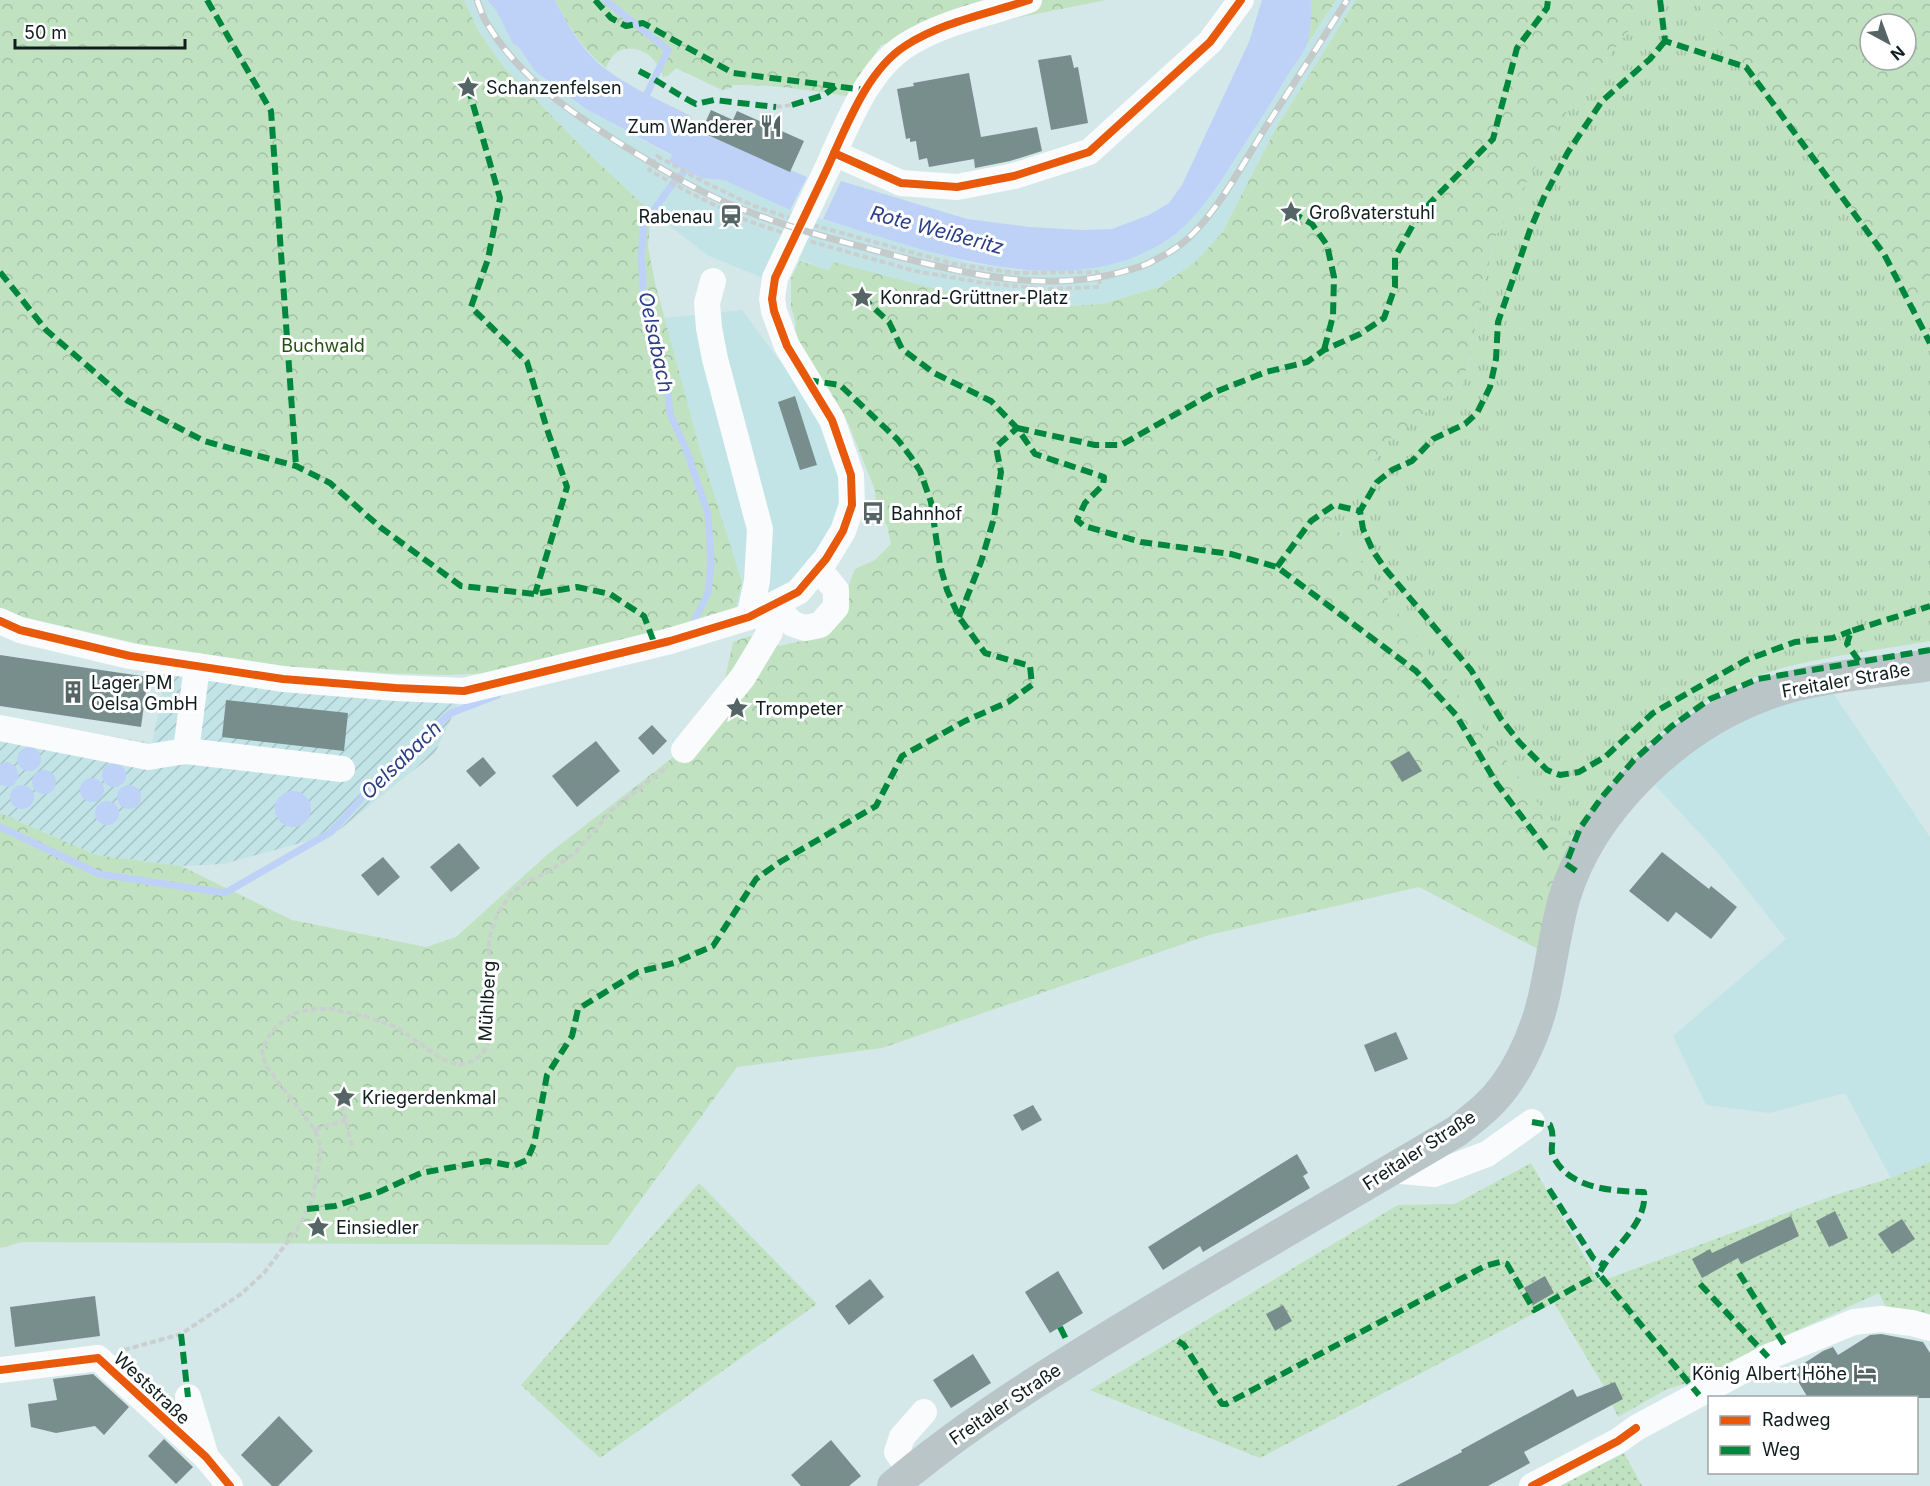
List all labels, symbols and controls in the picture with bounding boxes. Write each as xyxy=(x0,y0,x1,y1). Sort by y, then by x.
scale bar xyxy=(15,12,184,50)
north arrow xyxy=(1858,12,1918,72)
text: 50 m xyxy=(24,22,67,43)
text: N xyxy=(1887,42,1909,65)
place icon: Schanzenfelsen xyxy=(455,74,481,100)
place label: Schanzenfelsen xyxy=(486,77,622,98)
restaurant icon: Zum Wanderer xyxy=(758,113,784,139)
place label: Zum Wanderer xyxy=(627,116,753,137)
place icon: Großvaterstuhl xyxy=(1278,199,1304,225)
water label: Rote Weißeritz xyxy=(868,201,1006,259)
place label: Großvaterstuhl xyxy=(1309,202,1435,223)
station icon: Rabenau xyxy=(718,203,744,229)
place label: Rabenau xyxy=(638,206,713,227)
place icon: Konrad-Grüttner-Platz xyxy=(849,284,875,310)
place label: Konrad-Grüttner-Platz xyxy=(880,287,1068,308)
water label: Oelsabach xyxy=(634,289,678,395)
park label: Buchwald xyxy=(281,335,365,356)
bus stop icon: Bahnhof xyxy=(860,500,886,526)
place label: Bahnhof xyxy=(891,503,963,524)
street label: Freitaler Straße xyxy=(1780,658,1912,702)
place label: Lager PM Oelsa GmbH xyxy=(91,672,198,714)
building icon: Lager PM Oelsa GmbH xyxy=(60,679,86,705)
place icon: Trompeter xyxy=(724,695,750,721)
place label: Trompeter xyxy=(755,698,843,719)
water label: Oelsabach xyxy=(356,716,446,804)
street label: Mühlberg xyxy=(474,960,500,1042)
place icon: Kriegerdenkmal xyxy=(331,1084,357,1110)
place label: Kriegerdenkmal xyxy=(362,1087,496,1108)
street label: Freitaler Straße xyxy=(1359,1106,1479,1194)
place icon: Einsiedler xyxy=(305,1214,331,1240)
place label: Einsiedler xyxy=(336,1217,419,1238)
street label: Weststraße xyxy=(110,1347,194,1429)
street label: Freitaler Straße xyxy=(945,1359,1065,1449)
hotel icon: König Albert Höhe xyxy=(1852,1360,1878,1386)
place label: König Albert Höhe xyxy=(1692,1363,1847,1384)
legend xyxy=(1708,1396,1918,1474)
text: Radweg xyxy=(1762,1409,1831,1430)
text: Weg xyxy=(1762,1439,1800,1460)

